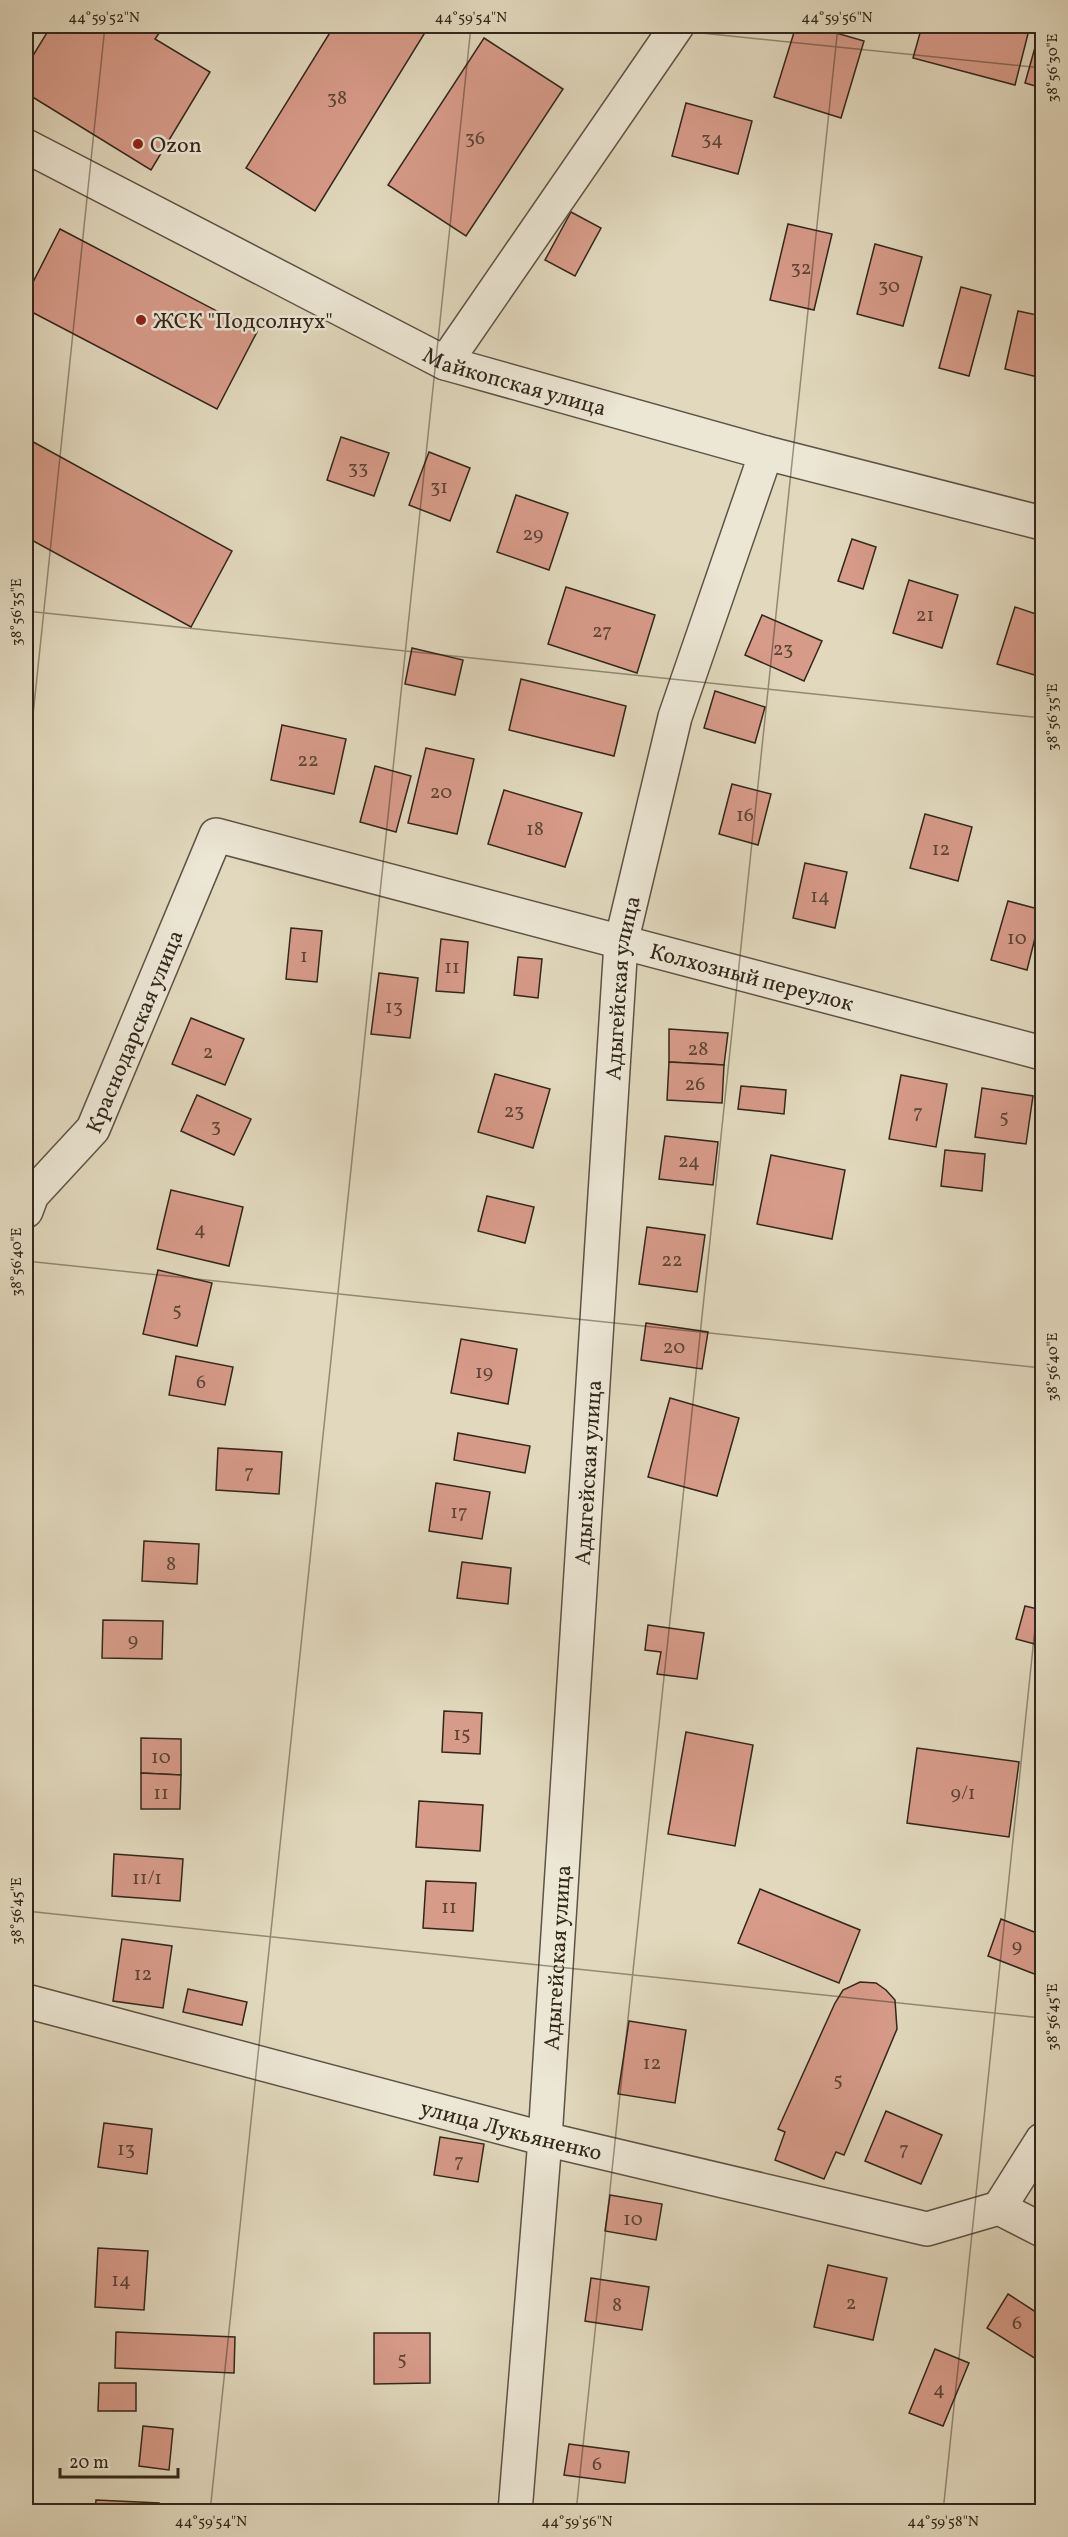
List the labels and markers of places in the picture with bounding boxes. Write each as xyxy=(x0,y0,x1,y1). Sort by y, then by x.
place label: Ozon xyxy=(150,131,202,162)
marker: Ozon xyxy=(131,137,145,151)
place label: ЖСК "Подсолнух" xyxy=(153,307,333,338)
marker: ЖСК "Подсолнух" xyxy=(134,313,148,327)

